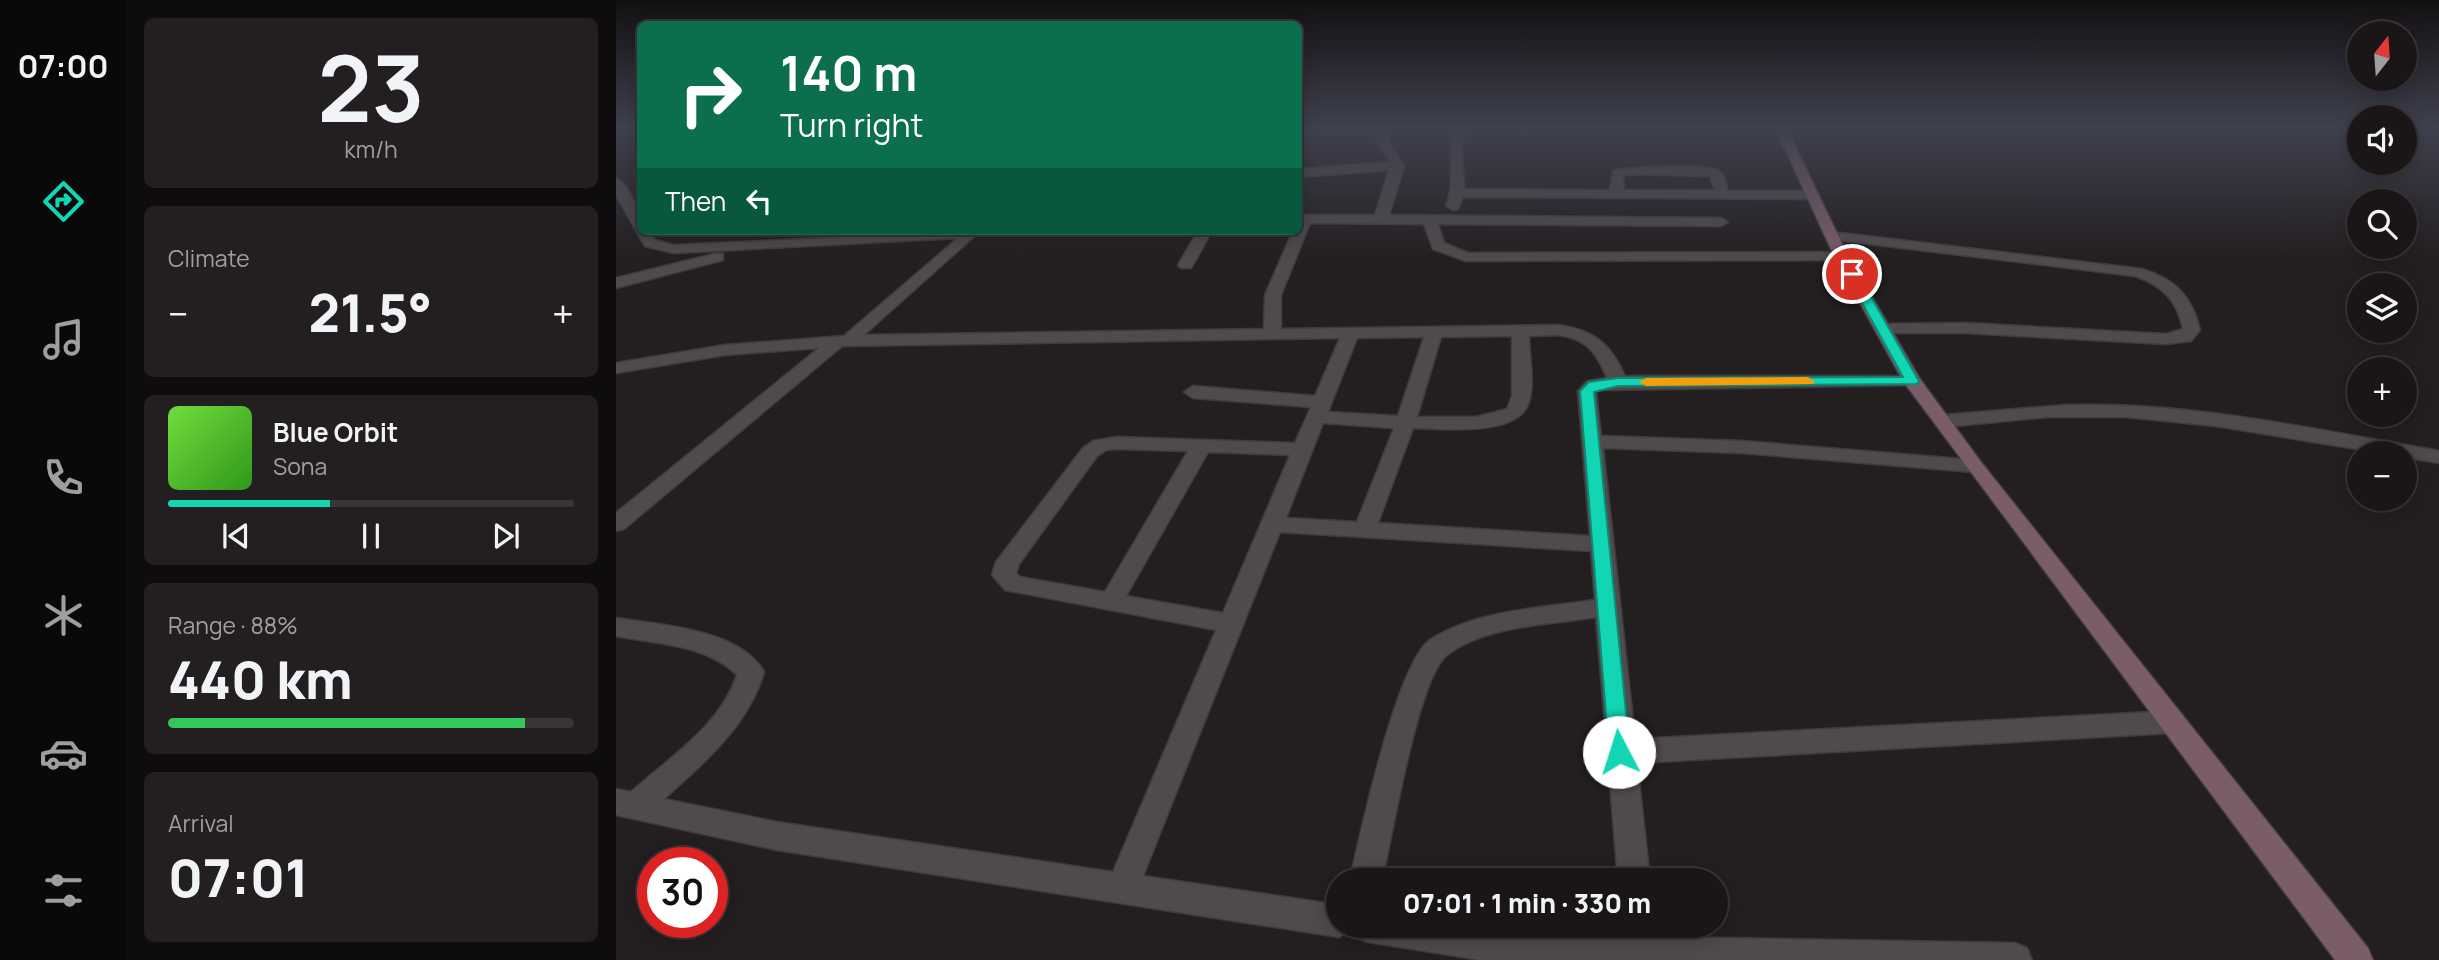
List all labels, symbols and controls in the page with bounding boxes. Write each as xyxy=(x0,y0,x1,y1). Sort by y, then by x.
north arrow xyxy=(2347,21,2417,91)
map controls xyxy=(2347,21,2417,511)
text: 23 xyxy=(317,25,425,149)
text: 140 m xyxy=(780,39,917,106)
text: 07:00 xyxy=(17,44,109,88)
icon: right xyxy=(665,49,756,140)
text: Turn right xyxy=(780,103,923,147)
button: sound xyxy=(2347,105,2417,175)
text: km/h xyxy=(344,133,398,165)
icon: directions xyxy=(39,177,88,226)
icon: left xyxy=(740,182,778,220)
text: Then xyxy=(665,183,726,219)
button: search xyxy=(2347,189,2417,259)
text: Climate xyxy=(168,242,250,274)
pin xyxy=(1822,244,1882,304)
icon: arrive xyxy=(1833,255,1871,293)
button: layers xyxy=(2347,273,2417,343)
text: 21.5° xyxy=(309,277,432,348)
text: − xyxy=(168,287,189,339)
text: + xyxy=(552,287,574,339)
icon: music xyxy=(39,315,88,364)
button: + xyxy=(2347,357,2417,427)
text: Blue Orbit xyxy=(273,414,398,450)
button: − xyxy=(2347,441,2417,511)
text: Sona xyxy=(273,450,327,482)
icon: phone xyxy=(39,453,88,502)
icon: previous xyxy=(217,517,255,555)
icon: pause xyxy=(352,517,390,555)
icon: next xyxy=(487,517,525,555)
icon: climate xyxy=(39,591,88,640)
text: Range · 88% xyxy=(168,609,298,641)
text: 440 km xyxy=(168,644,353,715)
position arrow xyxy=(1582,715,1656,789)
icon: car xyxy=(39,729,88,778)
text: Arrival xyxy=(168,807,234,839)
text: 07:01 xyxy=(168,842,309,913)
speed limit sign: 30 xyxy=(637,847,728,938)
icon: filters xyxy=(39,866,88,915)
text: 07:01 · 1 min · 330 m xyxy=(1403,885,1651,921)

